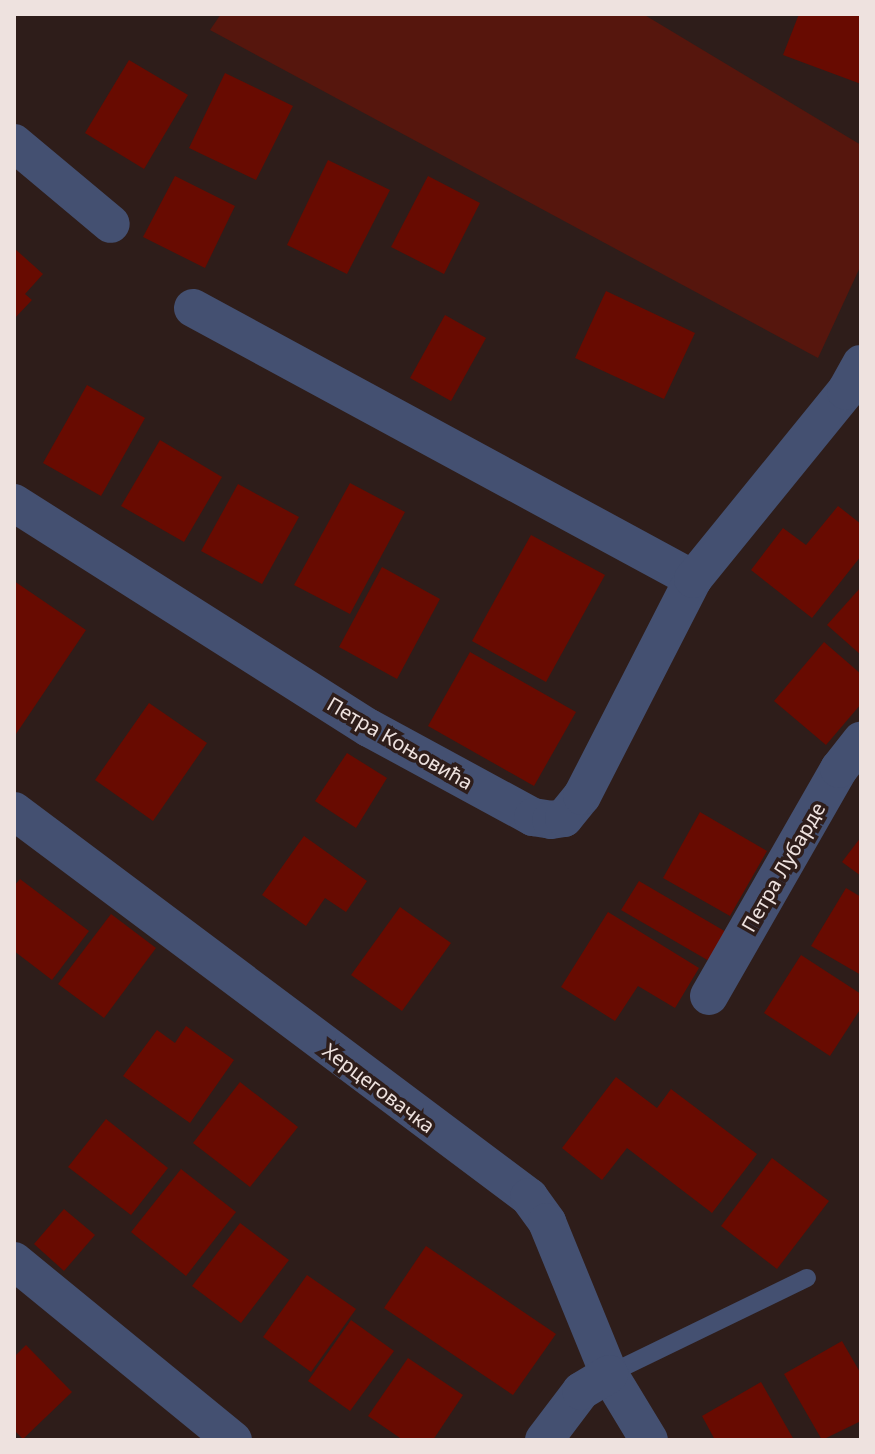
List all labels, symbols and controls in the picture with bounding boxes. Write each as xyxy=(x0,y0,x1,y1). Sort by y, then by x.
street label: Петра Коњовића xyxy=(323,692,477,794)
street label: Петра Лубарде xyxy=(736,798,830,936)
street label: Херцеговачка xyxy=(318,1038,440,1138)

